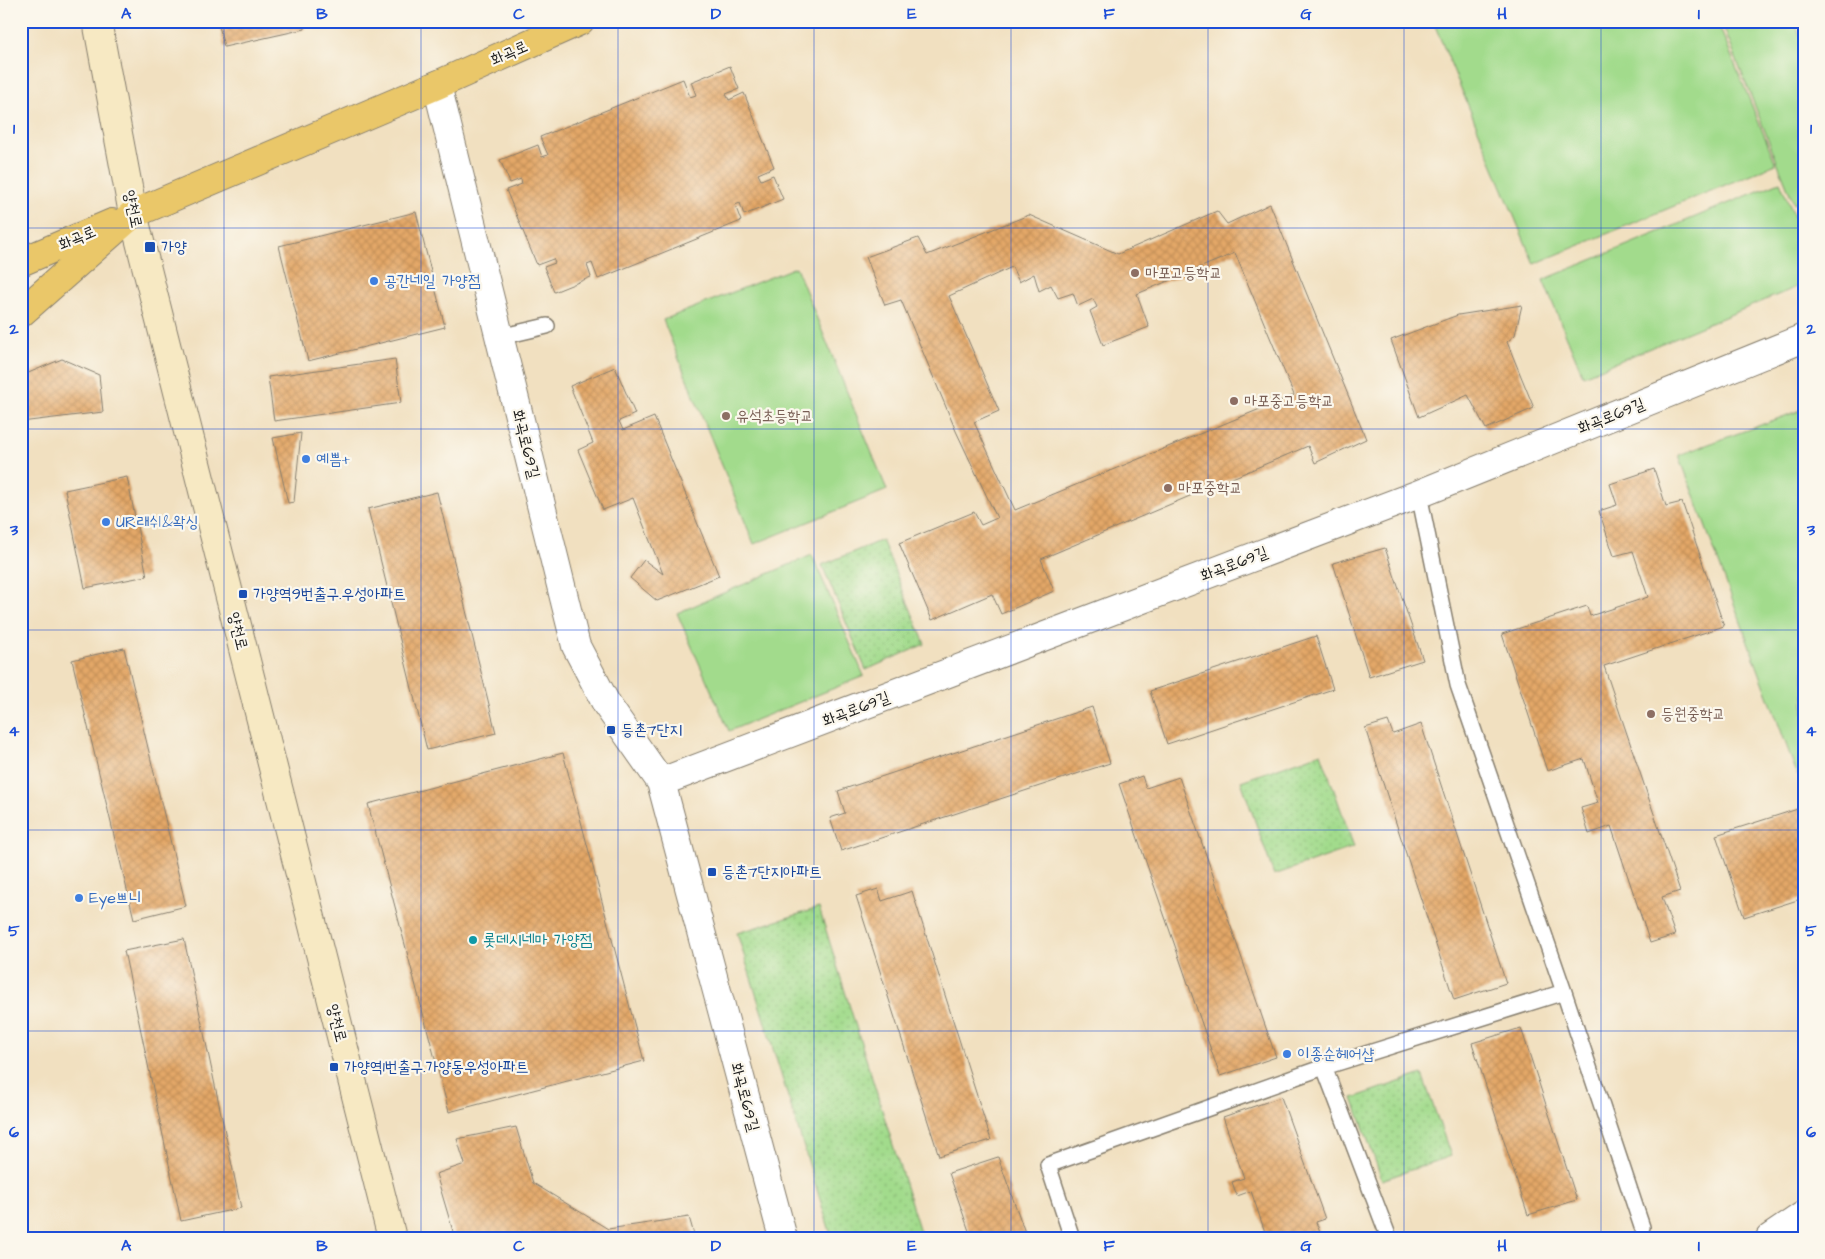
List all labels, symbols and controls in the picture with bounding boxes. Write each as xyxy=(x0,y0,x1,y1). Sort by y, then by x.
text: A xyxy=(121,3,132,25)
text: B xyxy=(316,3,328,25)
text: C xyxy=(513,3,525,25)
text: D xyxy=(711,3,722,25)
text: E xyxy=(907,3,917,25)
text: F xyxy=(1103,3,1115,25)
text: G xyxy=(1300,3,1312,25)
text: H xyxy=(1497,3,1507,25)
text: I xyxy=(1698,3,1700,25)
street label: 화곡로 xyxy=(487,35,531,71)
text: 1 xyxy=(13,118,16,140)
text: 1 xyxy=(1810,118,1813,140)
street label: 양천로 xyxy=(118,188,148,230)
street label: 화곡로 xyxy=(55,220,99,256)
place label: 가양 xyxy=(161,236,187,258)
marker: 가양 xyxy=(143,240,157,254)
place label: 마포고등학교 xyxy=(1145,262,1222,284)
marker: 마포고등학교 xyxy=(1129,267,1141,279)
place label: 공간네일 가양점 xyxy=(384,270,481,292)
marker: 공간네일 가양점 xyxy=(368,275,380,287)
text: 2 xyxy=(8,318,19,340)
text: 2 xyxy=(1805,318,1816,340)
place label: 마포중고등학교 xyxy=(1244,390,1334,412)
street label: 화곡로69길 xyxy=(1574,393,1648,439)
marker: 마포중고등학교 xyxy=(1228,395,1240,407)
place label: 유석초등학교 xyxy=(736,405,813,427)
street label: 화곡로69길 xyxy=(507,407,545,481)
marker: 유석초등학교 xyxy=(720,410,732,422)
place label: 예쁨+ xyxy=(316,448,351,470)
marker: 예쁨+ xyxy=(300,453,312,465)
place label: 마포중학교 xyxy=(1178,477,1242,499)
marker: 마포중학교 xyxy=(1162,482,1174,494)
place label: UR래쉬&왁싱 xyxy=(116,511,199,533)
marker: UR래쉬&왁싱 xyxy=(100,516,112,528)
text: 3 xyxy=(9,519,19,541)
text: 3 xyxy=(1806,519,1816,541)
street label: 화곡로69길 xyxy=(1197,541,1271,587)
place label: 가양역9번출구.우성아파트 xyxy=(253,583,406,605)
marker: 가양역9번출구.우성아파트 xyxy=(237,588,249,600)
street label: 양천로 xyxy=(223,610,253,652)
street label: 화곡로69길 xyxy=(819,686,893,732)
place label: 등원중학교 xyxy=(1661,703,1725,725)
marker: 등원중학교 xyxy=(1645,708,1657,720)
place label: 등촌7단지 xyxy=(621,719,682,741)
text: 4 xyxy=(9,720,20,742)
text: 4 xyxy=(1806,720,1817,742)
marker: 등촌7단지 xyxy=(605,724,617,736)
place label: 등촌7단지아파트 xyxy=(722,861,822,883)
marker: 등촌7단지아파트 xyxy=(706,866,718,878)
place label: Eye쁘니 xyxy=(89,887,142,910)
marker: Eye쁘니 xyxy=(73,892,85,904)
text: 5 xyxy=(8,920,20,942)
text: 5 xyxy=(1805,920,1817,942)
place label: 롯데시네마 가양점 xyxy=(483,929,593,951)
marker: 롯데시네마 가양점 xyxy=(467,934,479,946)
street label: 양천로 xyxy=(322,1002,352,1044)
place label: 이종순헤어샵 xyxy=(1297,1043,1374,1065)
marker: 이종순헤어샵 xyxy=(1281,1048,1293,1060)
place label: 가양역1번출구.가양동우성아파트 xyxy=(344,1056,529,1078)
street label: 화곡로69길 xyxy=(725,1060,765,1134)
marker: 가양역1번출구.가양동우성아파트 xyxy=(328,1061,340,1073)
text: 6 xyxy=(9,1121,19,1143)
text: 6 xyxy=(1806,1121,1816,1143)
text: A xyxy=(121,1235,132,1257)
text: B xyxy=(316,1235,328,1257)
text: C xyxy=(513,1235,525,1257)
text: D xyxy=(711,1235,722,1257)
text: E xyxy=(907,1235,917,1257)
text: F xyxy=(1103,1235,1115,1257)
text: G xyxy=(1300,1235,1312,1257)
text: H xyxy=(1497,1235,1507,1257)
text: I xyxy=(1698,1235,1700,1257)

